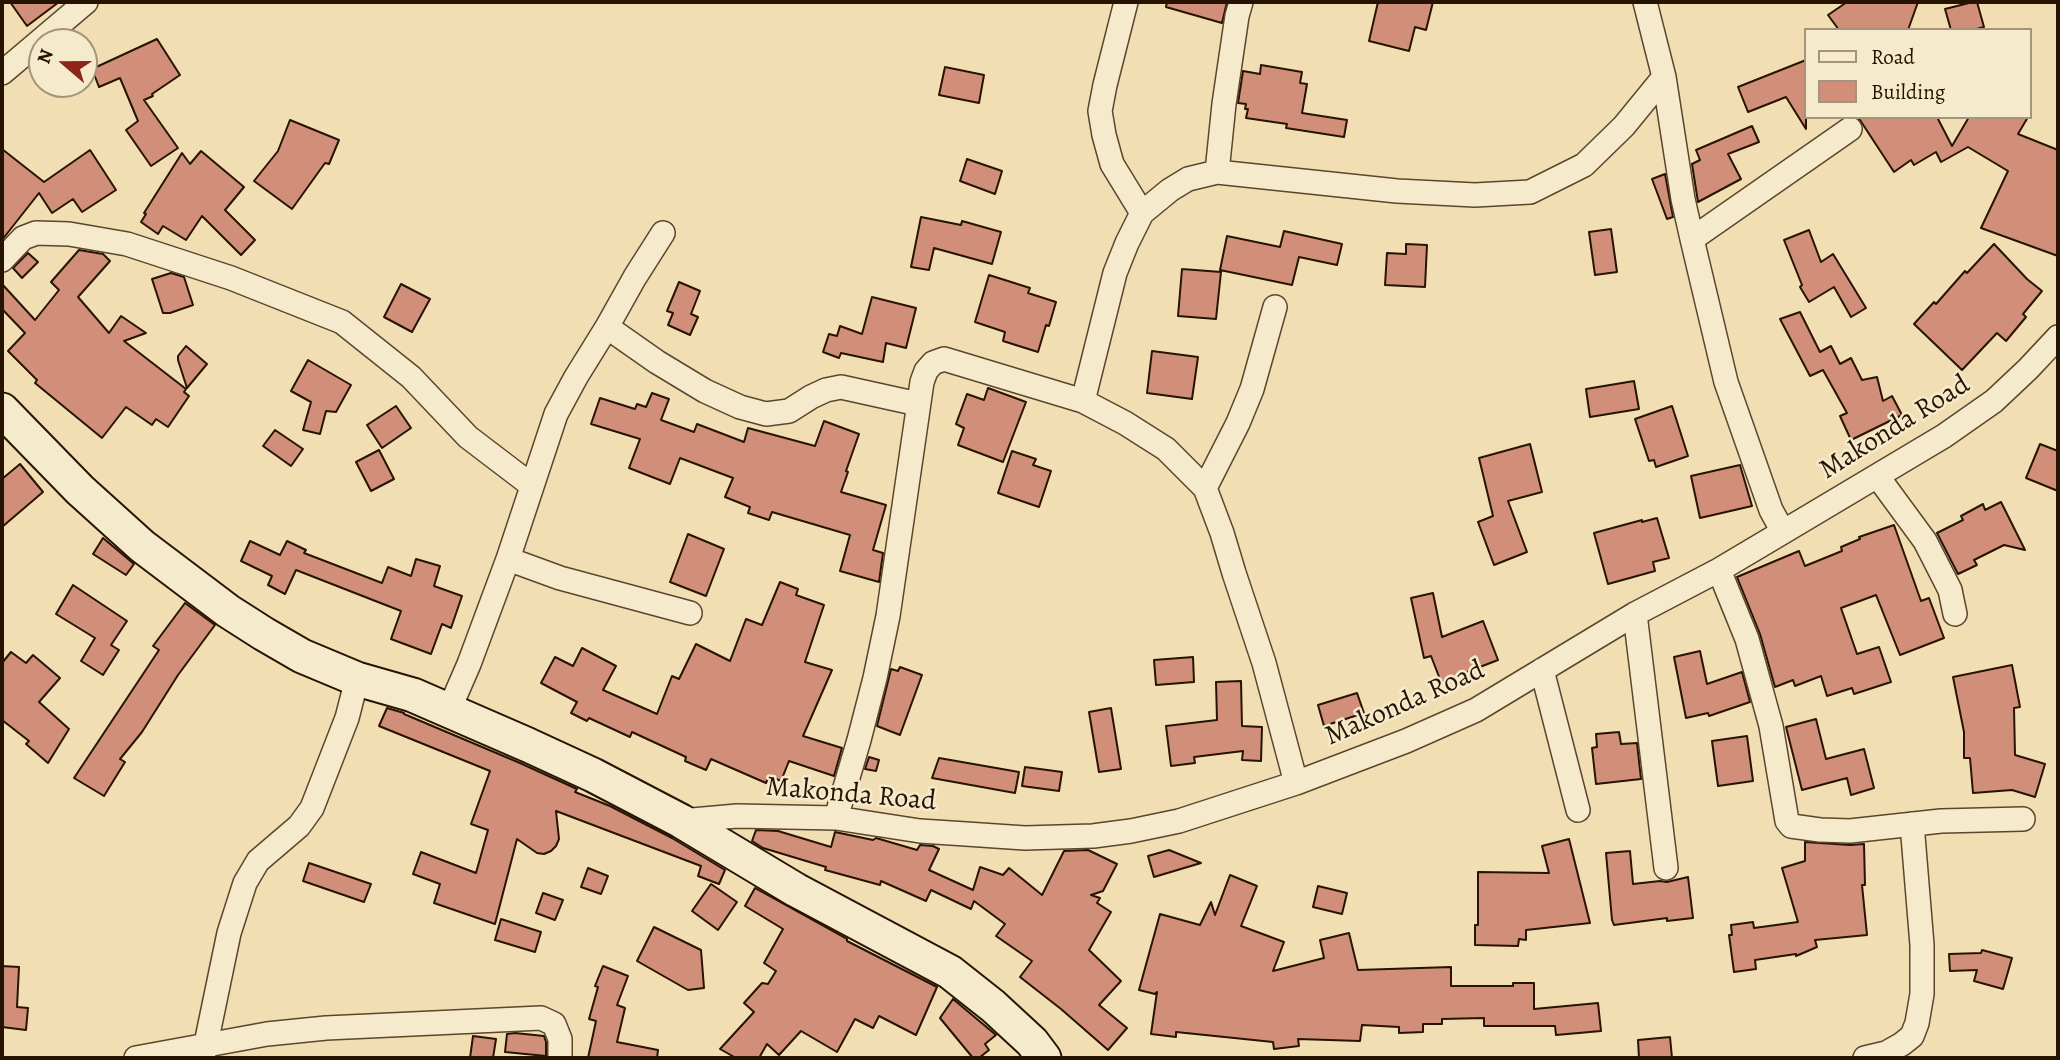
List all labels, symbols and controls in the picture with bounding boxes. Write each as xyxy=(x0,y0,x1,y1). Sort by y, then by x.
north arrow xyxy=(28,28,98,98)
legend xyxy=(1804,28,2032,119)
text: Road xyxy=(1871,43,1915,71)
text: N xyxy=(31,46,60,67)
text: Building xyxy=(1871,78,1945,106)
street label: Makonda Road xyxy=(1814,368,1976,488)
street label: Makonda Road xyxy=(1320,654,1490,754)
street label: Makonda Road xyxy=(764,771,938,819)

